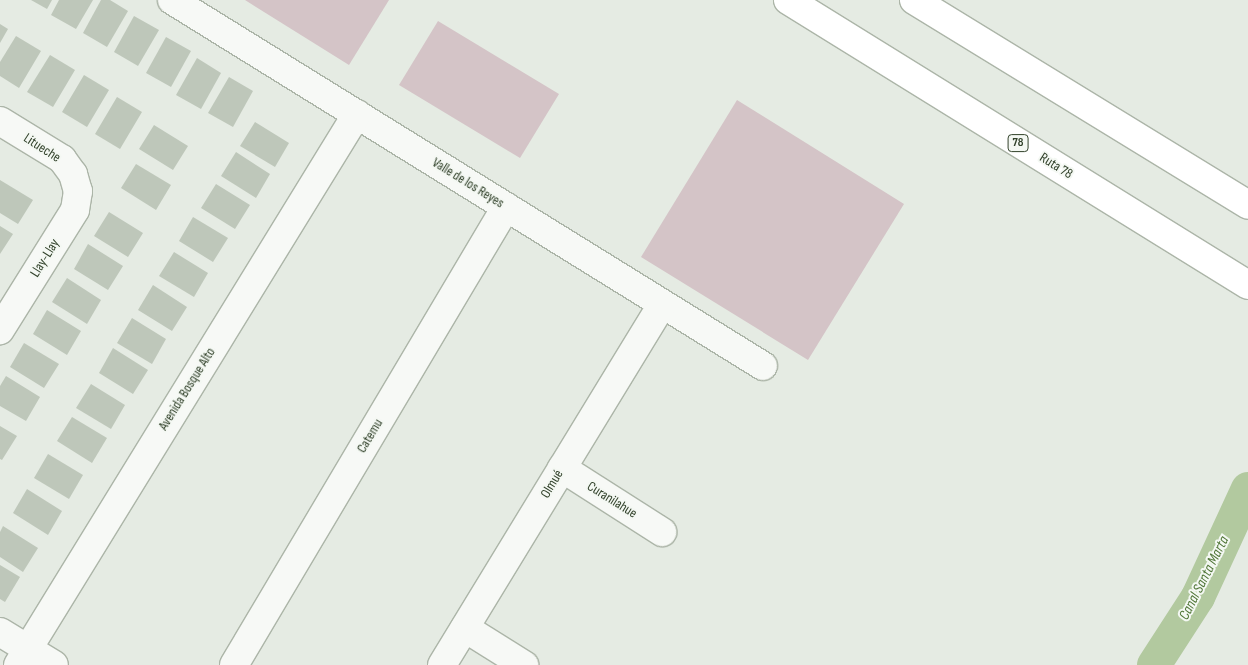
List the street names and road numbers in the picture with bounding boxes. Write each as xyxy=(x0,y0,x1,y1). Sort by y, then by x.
street label: Litueche xyxy=(20,130,64,166)
road number: 78 xyxy=(1007,134,1029,152)
street label: Ruta 78 xyxy=(1036,149,1076,183)
street label: Valle de los Reyes xyxy=(429,154,507,212)
street label: Llay-Llay xyxy=(27,236,63,280)
street label: Avenida Bosque Alto xyxy=(155,345,219,433)
street label: Catemu xyxy=(353,416,387,456)
street label: Olmué xyxy=(537,467,567,501)
street label: Curanilahue xyxy=(584,478,640,522)

